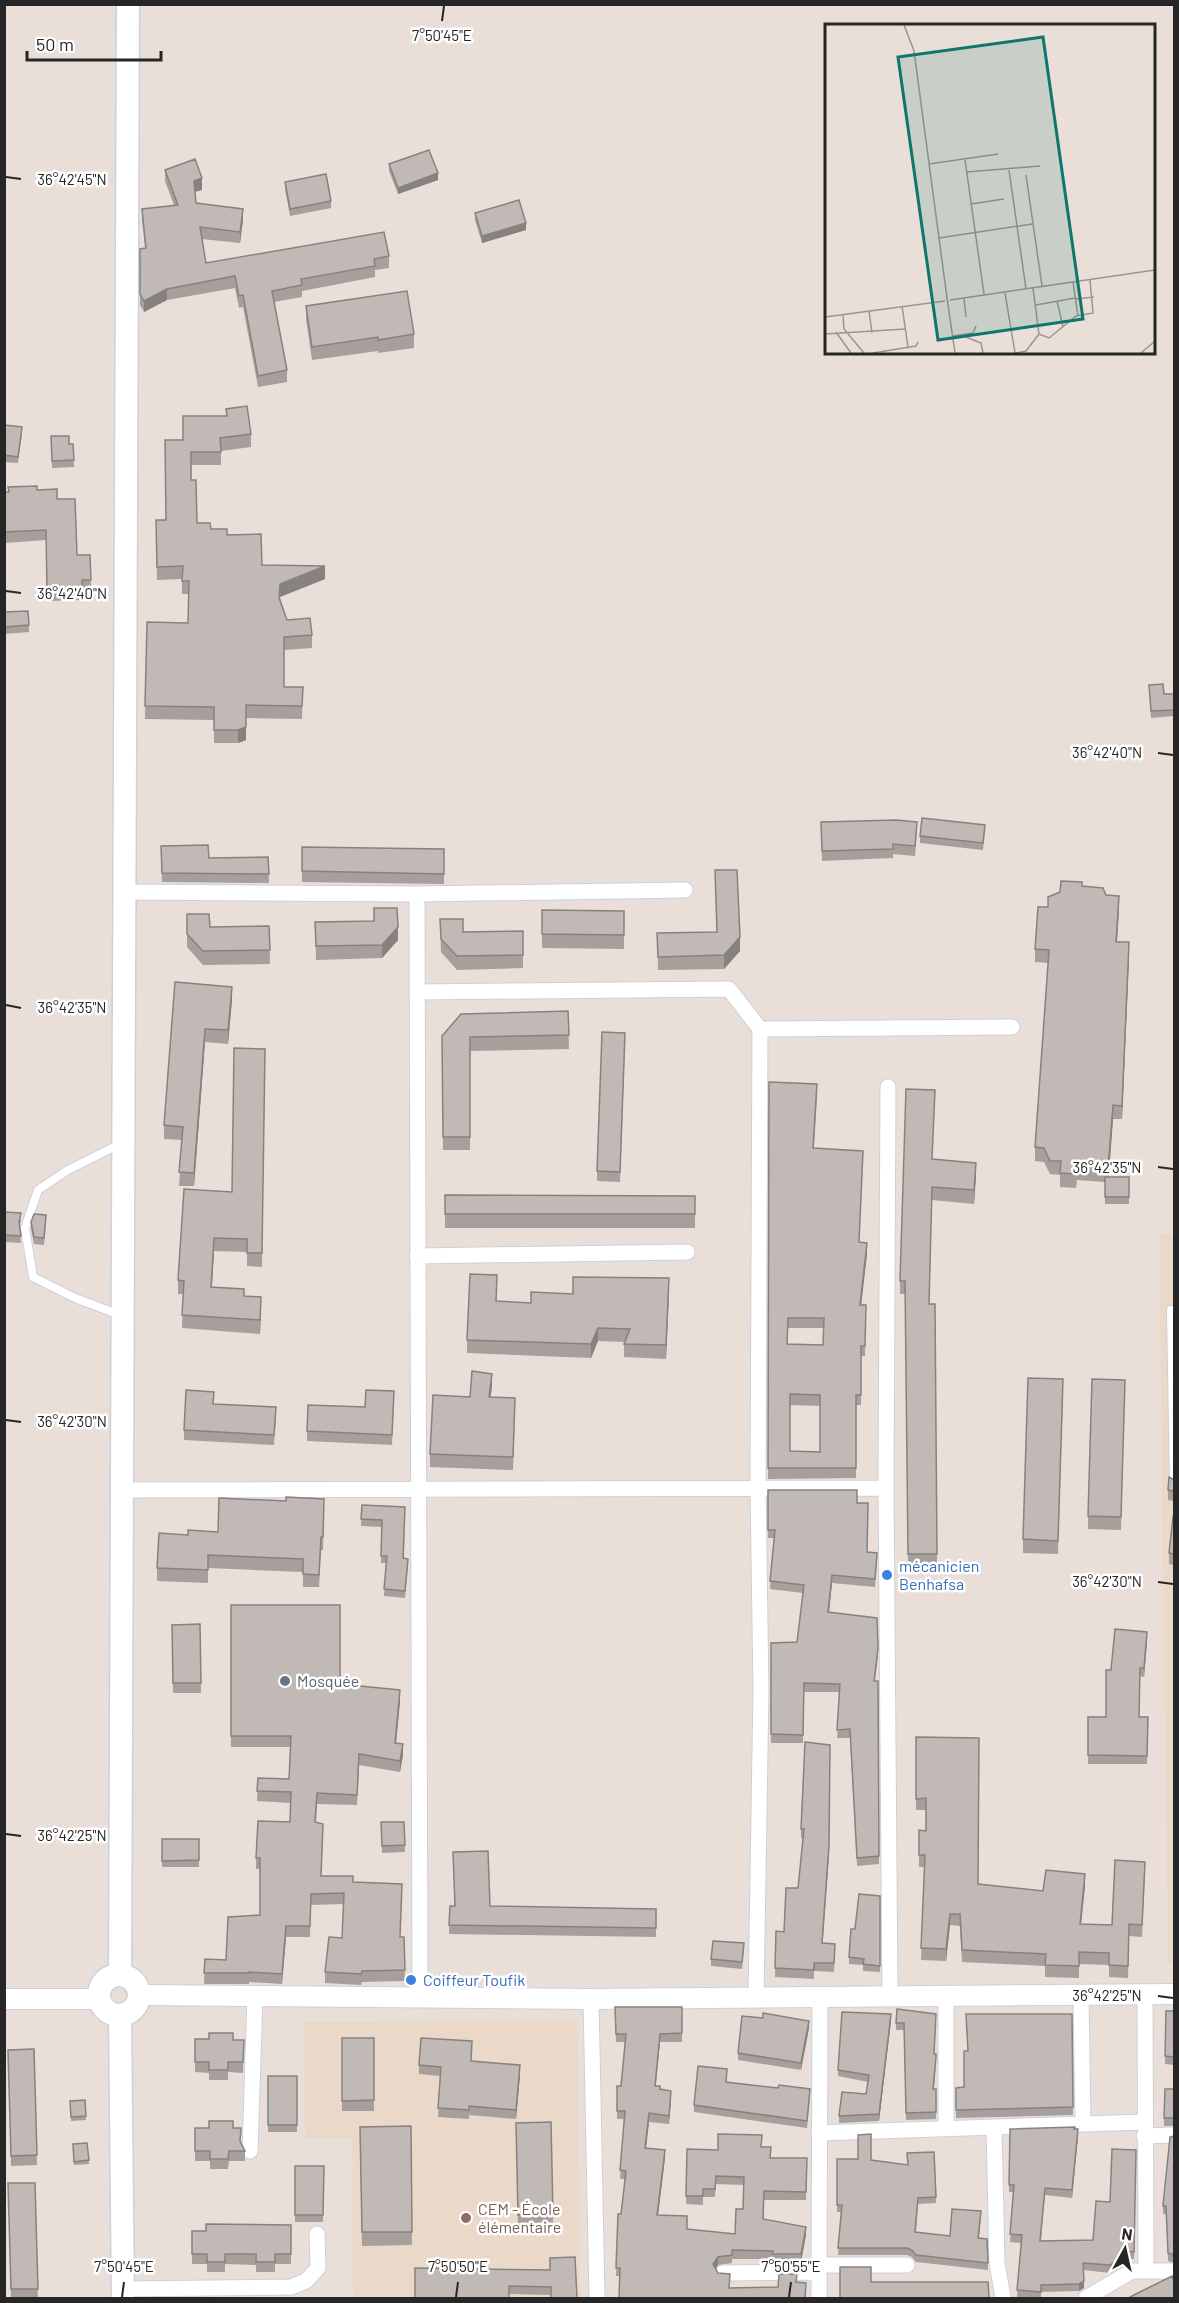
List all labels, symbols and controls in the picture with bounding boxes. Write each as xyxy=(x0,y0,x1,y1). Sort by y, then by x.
scale bar xyxy=(27,24,160,62)
inset map xyxy=(825,24,1155,354)
text: 7°50'45"E xyxy=(412,26,472,44)
text: 50 m xyxy=(36,33,74,55)
text: 36°42'45"N xyxy=(37,170,107,188)
text: 36°42'40"N xyxy=(37,584,107,602)
text: 36°42'40"N xyxy=(1072,743,1142,761)
text: 36°42'35"N xyxy=(38,998,106,1016)
text: 36°42'35"N xyxy=(1073,1158,1141,1176)
text: 36°42'30"N xyxy=(37,1412,107,1430)
place label: mécanicien Benhafsa xyxy=(899,1556,979,1593)
marker: mécanicien Benhafsa xyxy=(880,1568,894,1582)
text: 36°42'30"N xyxy=(1072,1572,1142,1590)
place label: Mosquée xyxy=(297,1671,359,1690)
marker: Mosquée xyxy=(278,1674,292,1688)
text: 36°42'25"N xyxy=(37,1826,107,1844)
place label: Coiffeur Toufik xyxy=(423,1970,525,1989)
marker: Coiffeur Toufik xyxy=(404,1973,418,1987)
text: 36°42'25"N xyxy=(1072,1986,1142,2004)
place label: CEM - École élémentaire xyxy=(478,2199,561,2236)
marker: CEM - École élémentaire xyxy=(459,2211,473,2225)
north arrow xyxy=(1095,2219,1155,2279)
text: N xyxy=(1121,2224,1134,2244)
text: 7°50'45"E xyxy=(94,2257,154,2275)
text: 7°50'50"E xyxy=(428,2257,488,2275)
text: 7°50'55"E xyxy=(761,2257,821,2275)

